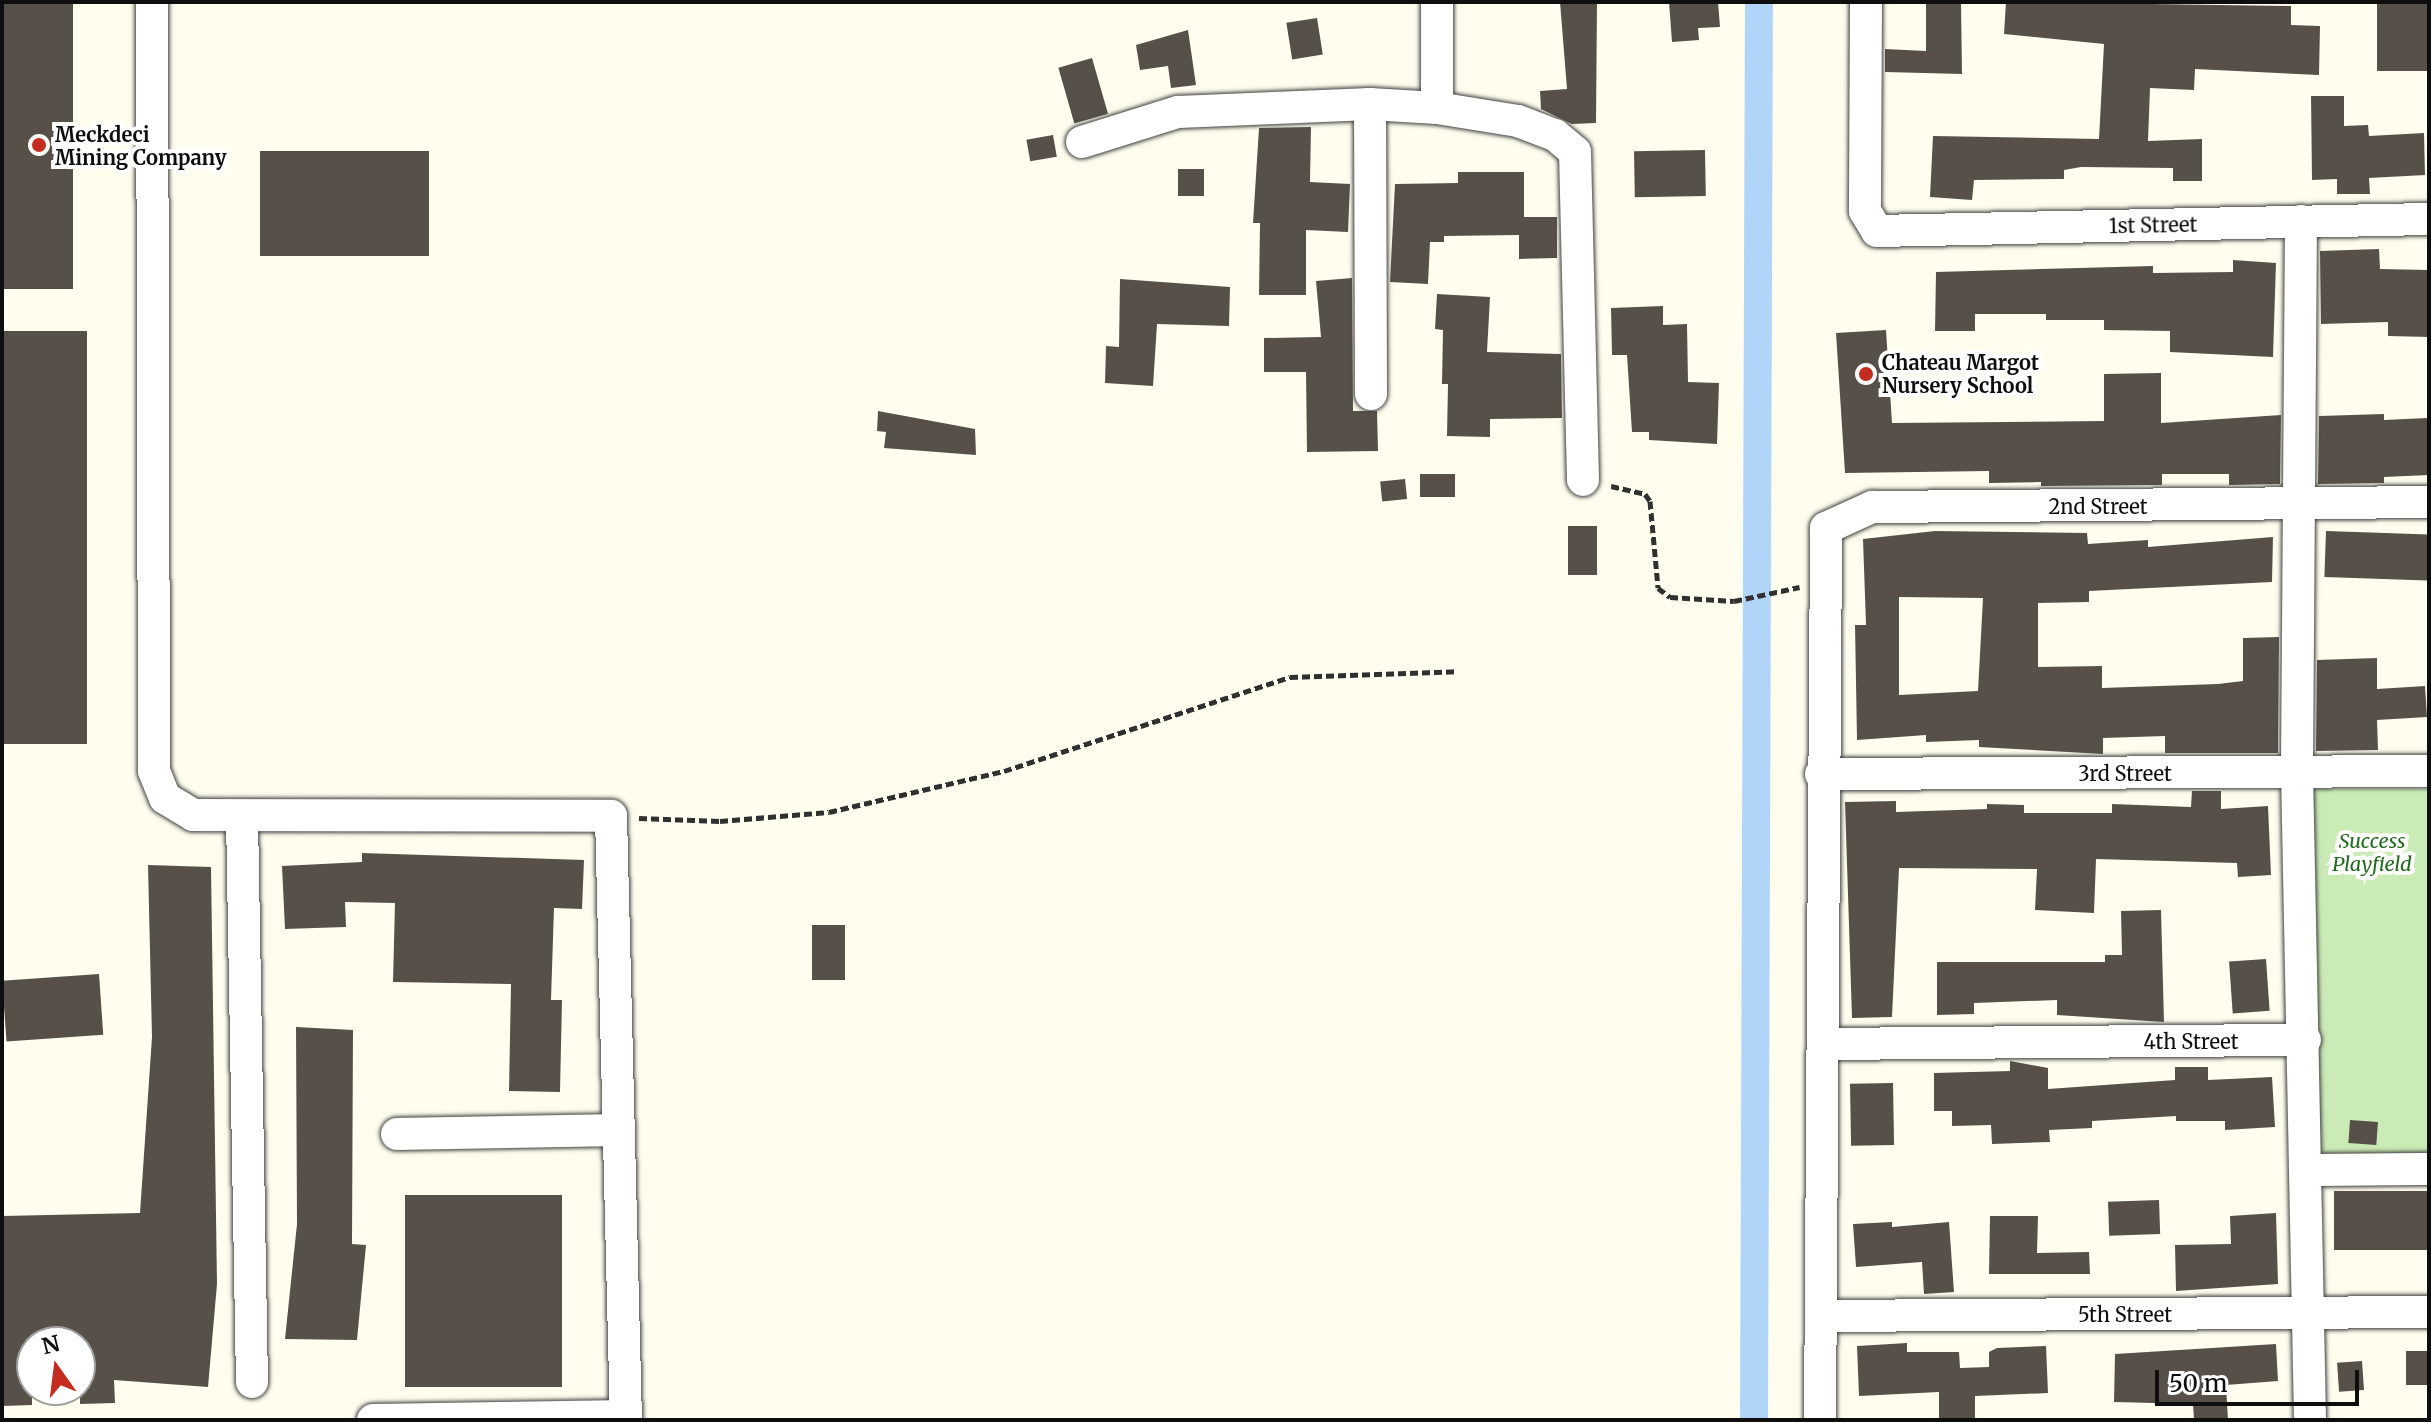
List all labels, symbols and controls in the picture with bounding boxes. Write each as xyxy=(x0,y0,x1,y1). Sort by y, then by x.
place label: Meckdeci Mining Company xyxy=(55,122,227,169)
marker: Meckdeci Mining Company xyxy=(30,136,48,154)
street label: 1st Street xyxy=(2109,212,2197,238)
place label: Chateau Margot Nursery School xyxy=(1882,350,2039,397)
marker: Chateau Margot Nursery School xyxy=(1857,365,1875,383)
street label: 2nd Street xyxy=(2048,494,2148,518)
street label: 3rd Street xyxy=(2078,761,2172,785)
park label: Success Playfield xyxy=(2332,829,2412,876)
street label: 4th Street xyxy=(2144,1029,2238,1053)
street label: 5th Street xyxy=(2078,1302,2172,1326)
north arrow xyxy=(16,1326,96,1406)
text: N xyxy=(39,1329,62,1360)
scale bar xyxy=(2159,1354,2363,1404)
text: 50 m xyxy=(2169,1368,2228,1399)

